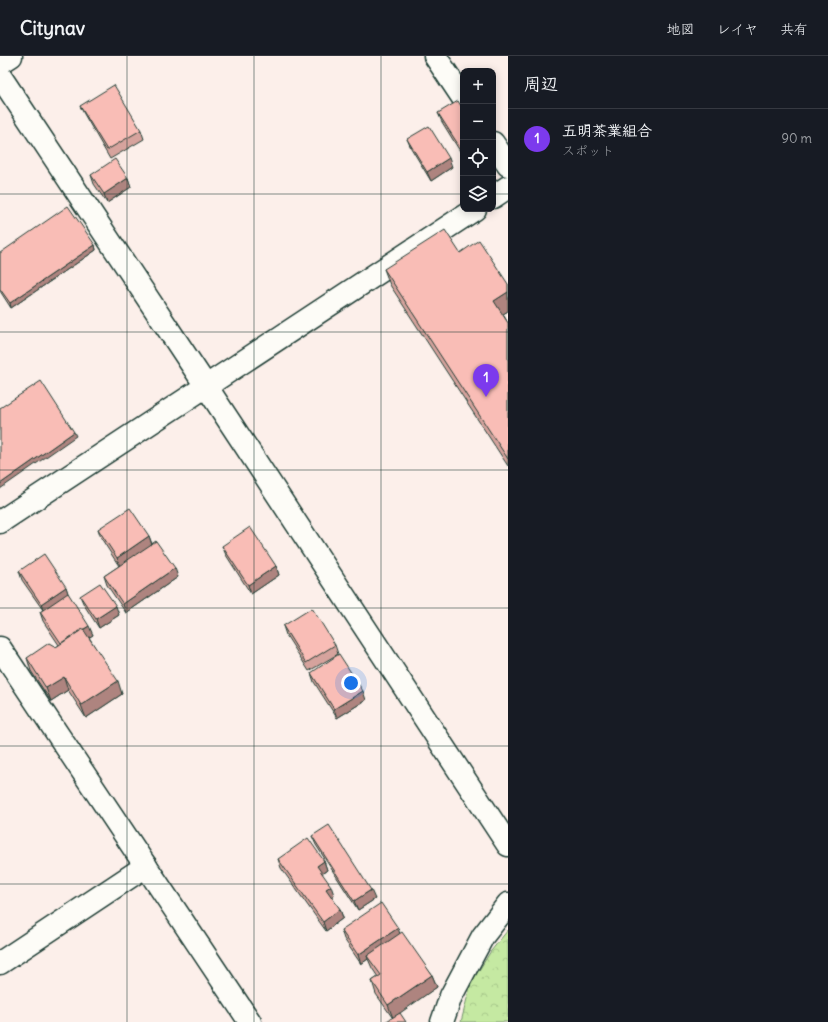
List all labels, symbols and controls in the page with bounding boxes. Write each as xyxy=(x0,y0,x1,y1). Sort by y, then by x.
text: Citynav xyxy=(20,16,85,40)
text: 地図 xyxy=(667,20,695,38)
text: レイヤ xyxy=(717,20,758,38)
text: 共有 xyxy=(780,20,808,38)
map controls xyxy=(460,68,496,212)
button: + xyxy=(460,68,496,104)
text: 周辺 xyxy=(524,73,558,95)
button: − xyxy=(460,104,496,140)
text: 五明茶業組合 xyxy=(562,121,652,140)
text: 1 xyxy=(534,130,540,147)
text: 90 m xyxy=(781,130,812,147)
button: locate xyxy=(460,140,496,176)
text: スポット xyxy=(562,142,614,159)
button: layers xyxy=(460,176,496,212)
pin: 1 xyxy=(473,364,499,397)
your location xyxy=(341,673,361,693)

